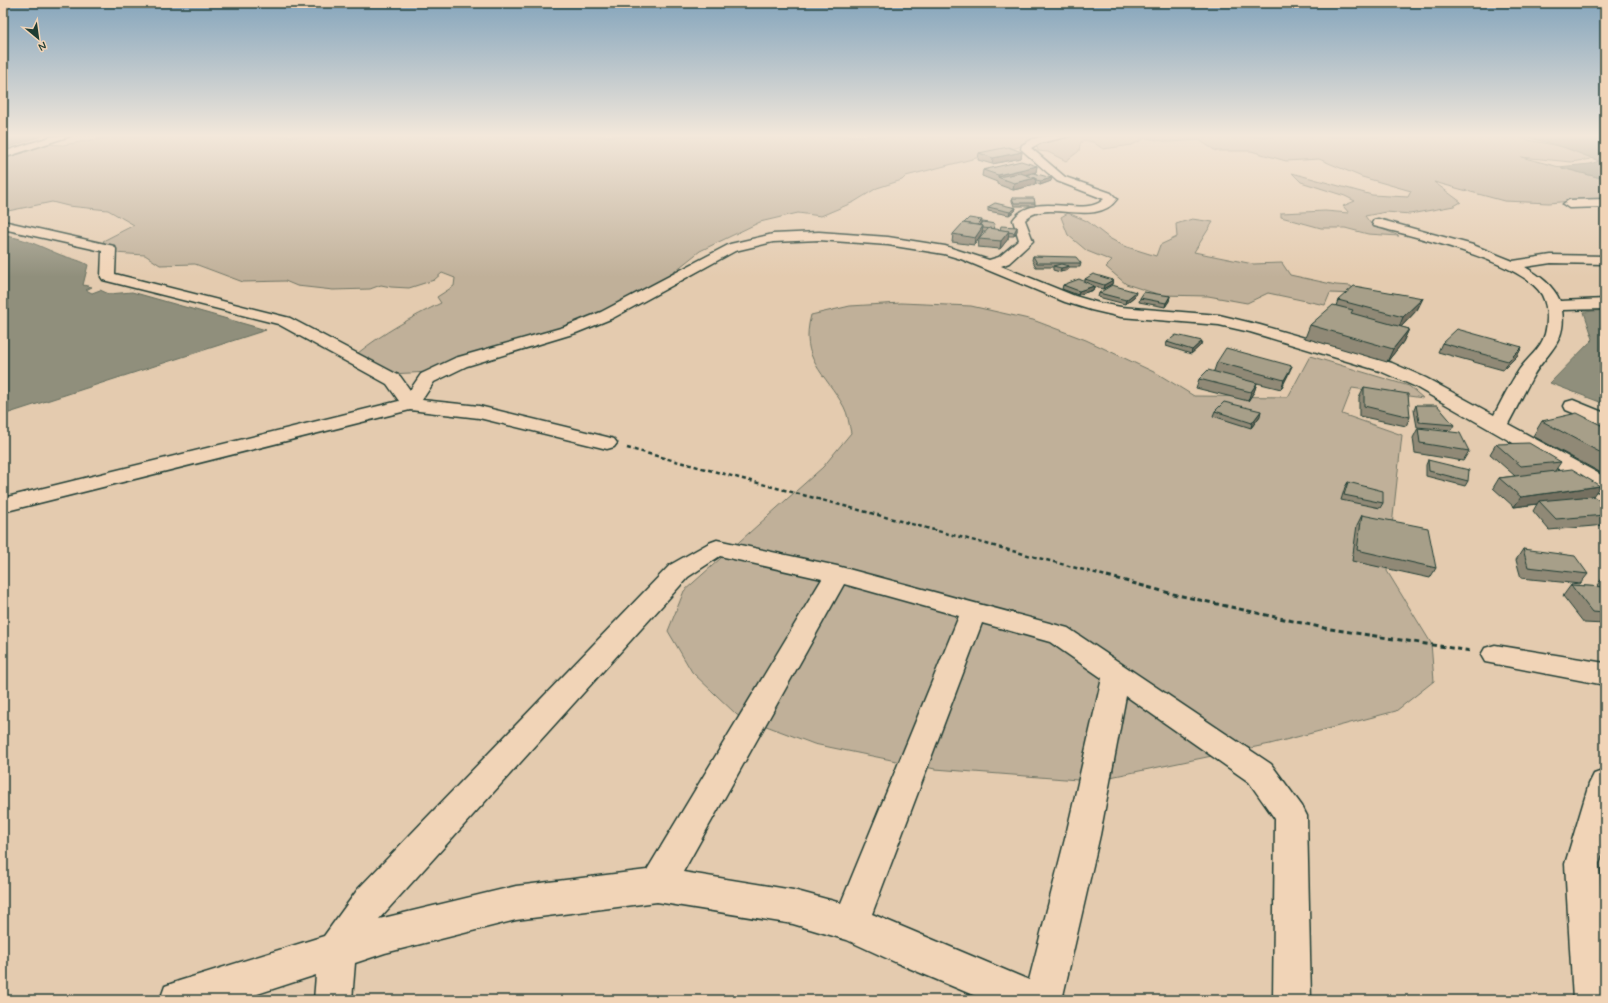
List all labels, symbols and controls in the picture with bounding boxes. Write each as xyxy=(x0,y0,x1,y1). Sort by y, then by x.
north arrow xyxy=(18,18,58,58)
text: N xyxy=(36,38,49,54)

